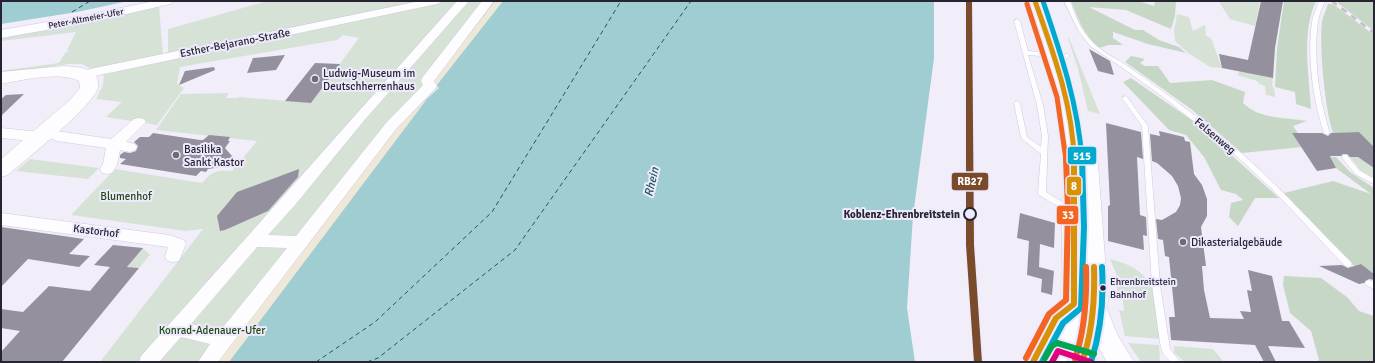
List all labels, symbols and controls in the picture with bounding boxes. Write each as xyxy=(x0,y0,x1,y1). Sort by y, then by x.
street label: Peter-Altmeier-Ufer xyxy=(48,6,125,32)
street label: Esther-Bejarano-Straße xyxy=(179,26,291,60)
place label: Ludwig-Museum im Deutschherrenhaus xyxy=(323,67,415,93)
marker: Ludwig-Museum im Deutschherrenhaus xyxy=(310,74,320,84)
street label: Felsenweg xyxy=(1192,115,1238,157)
place label: Basilika Sankt Kastor xyxy=(184,143,244,169)
line badge: 515 xyxy=(1067,146,1097,165)
marker: Basilika Sankt Kastor xyxy=(171,150,181,160)
text: 515 xyxy=(1073,150,1091,163)
water label: Rhein xyxy=(641,165,663,198)
line badge: RB27 xyxy=(951,172,989,191)
text: RB27 xyxy=(957,175,983,188)
line badge: 8 xyxy=(1066,176,1082,196)
text: 8 xyxy=(1071,180,1077,193)
park label: Blumenhof xyxy=(100,190,153,203)
line badge: 33 xyxy=(1056,205,1079,225)
marker: Koblenz-Ehrenbreitstein xyxy=(963,207,977,221)
place label: Koblenz-Ehrenbreitstein xyxy=(843,208,960,221)
text: 33 xyxy=(1062,209,1074,222)
street label: Kastorhof xyxy=(72,222,121,240)
place label: Dikasterialgebäude xyxy=(1191,236,1282,249)
marker: Dikasterialgebäude xyxy=(1178,237,1188,247)
place label: Ehrenbreitstein Bahnhof xyxy=(1110,276,1176,301)
marker: Ehrenbreitstein Bahnhof xyxy=(1098,283,1108,293)
park label: Konrad-Adenauer-Ufer xyxy=(159,324,265,337)

